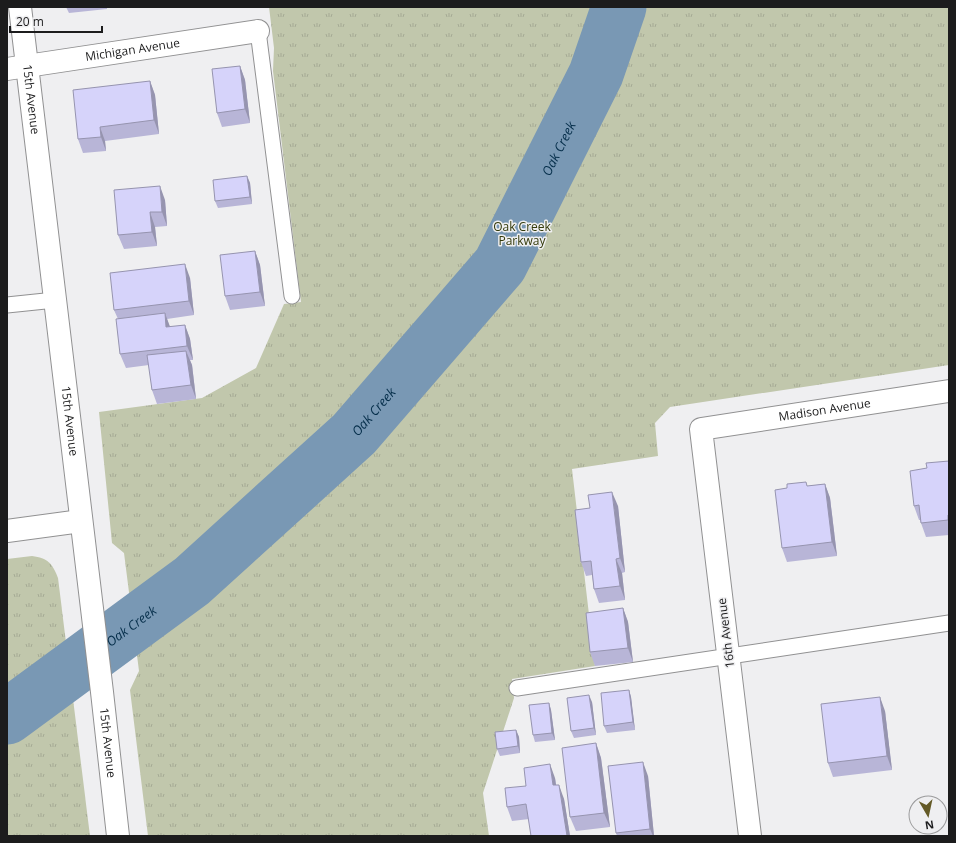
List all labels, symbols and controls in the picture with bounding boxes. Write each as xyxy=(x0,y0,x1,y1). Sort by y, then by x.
scale bar xyxy=(10,8,102,34)
text: 20 m xyxy=(16,13,44,30)
street label: Michigan Avenue xyxy=(84,34,181,65)
street label: 15th Avenue xyxy=(19,63,44,135)
water label: Oak Creek xyxy=(537,118,580,179)
park label: Oak Creek Parkway xyxy=(493,218,552,249)
water label: Oak Creek xyxy=(347,383,400,440)
street label: 15th Avenue xyxy=(57,385,83,457)
street label: Madison Avenue xyxy=(777,394,872,425)
street label: 16th Avenue xyxy=(713,597,738,669)
water label: Oak Creek xyxy=(102,601,161,650)
street label: 15th Avenue xyxy=(96,707,120,779)
north arrow xyxy=(908,795,948,835)
text: N xyxy=(924,817,935,833)

